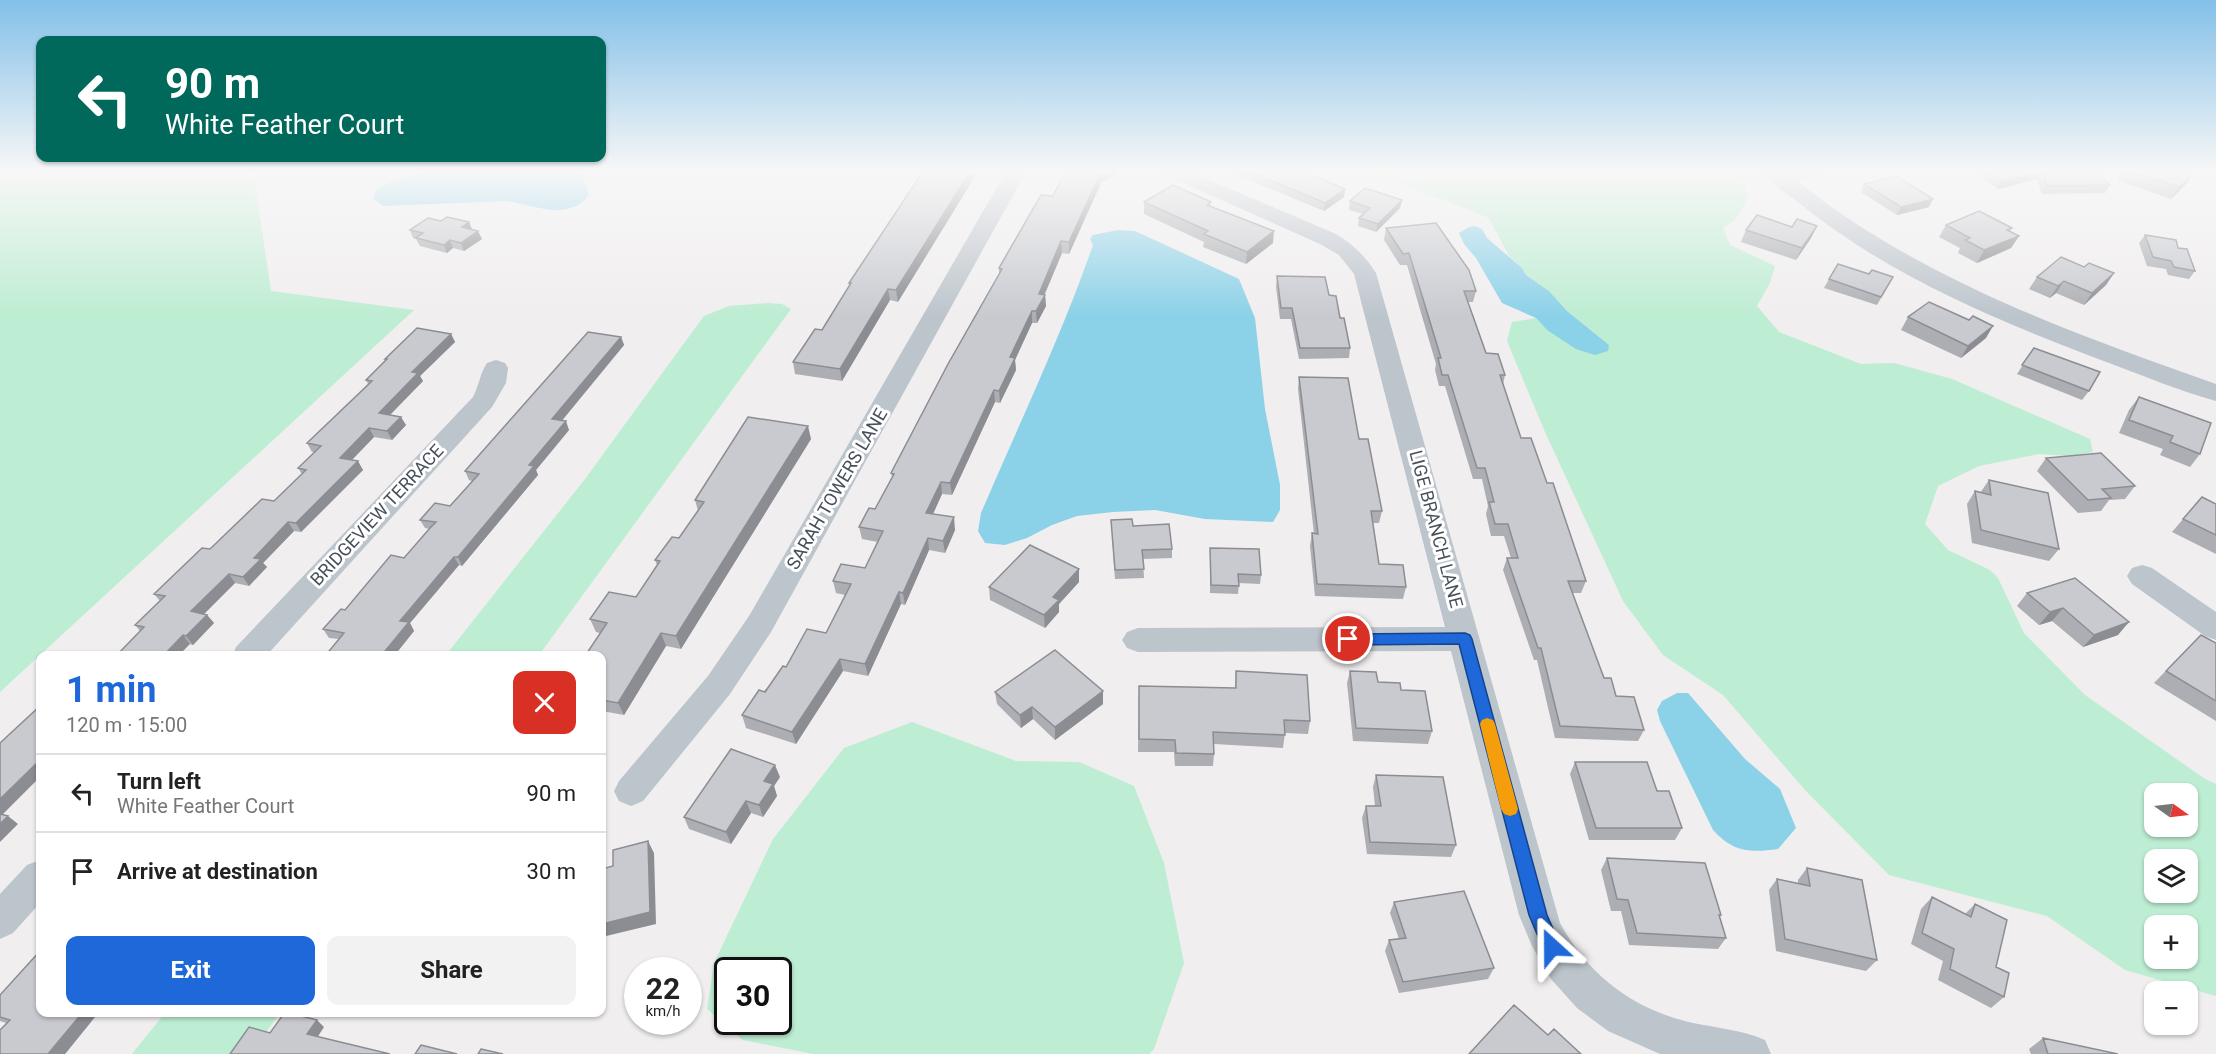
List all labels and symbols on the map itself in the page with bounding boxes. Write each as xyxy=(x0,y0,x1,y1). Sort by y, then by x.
street label: SARAH TOWERS LANE xyxy=(782,405,891,573)
street label: BRIDGEVIEW TERRACE xyxy=(306,440,447,589)
street label: LIGE BRANCH LANE xyxy=(1405,448,1468,610)
pin xyxy=(1322,613,1373,664)
north arrow xyxy=(2144,783,2198,837)
position arrow xyxy=(1520,915,1584,979)
speed limit sign: 30 xyxy=(714,957,792,1035)

